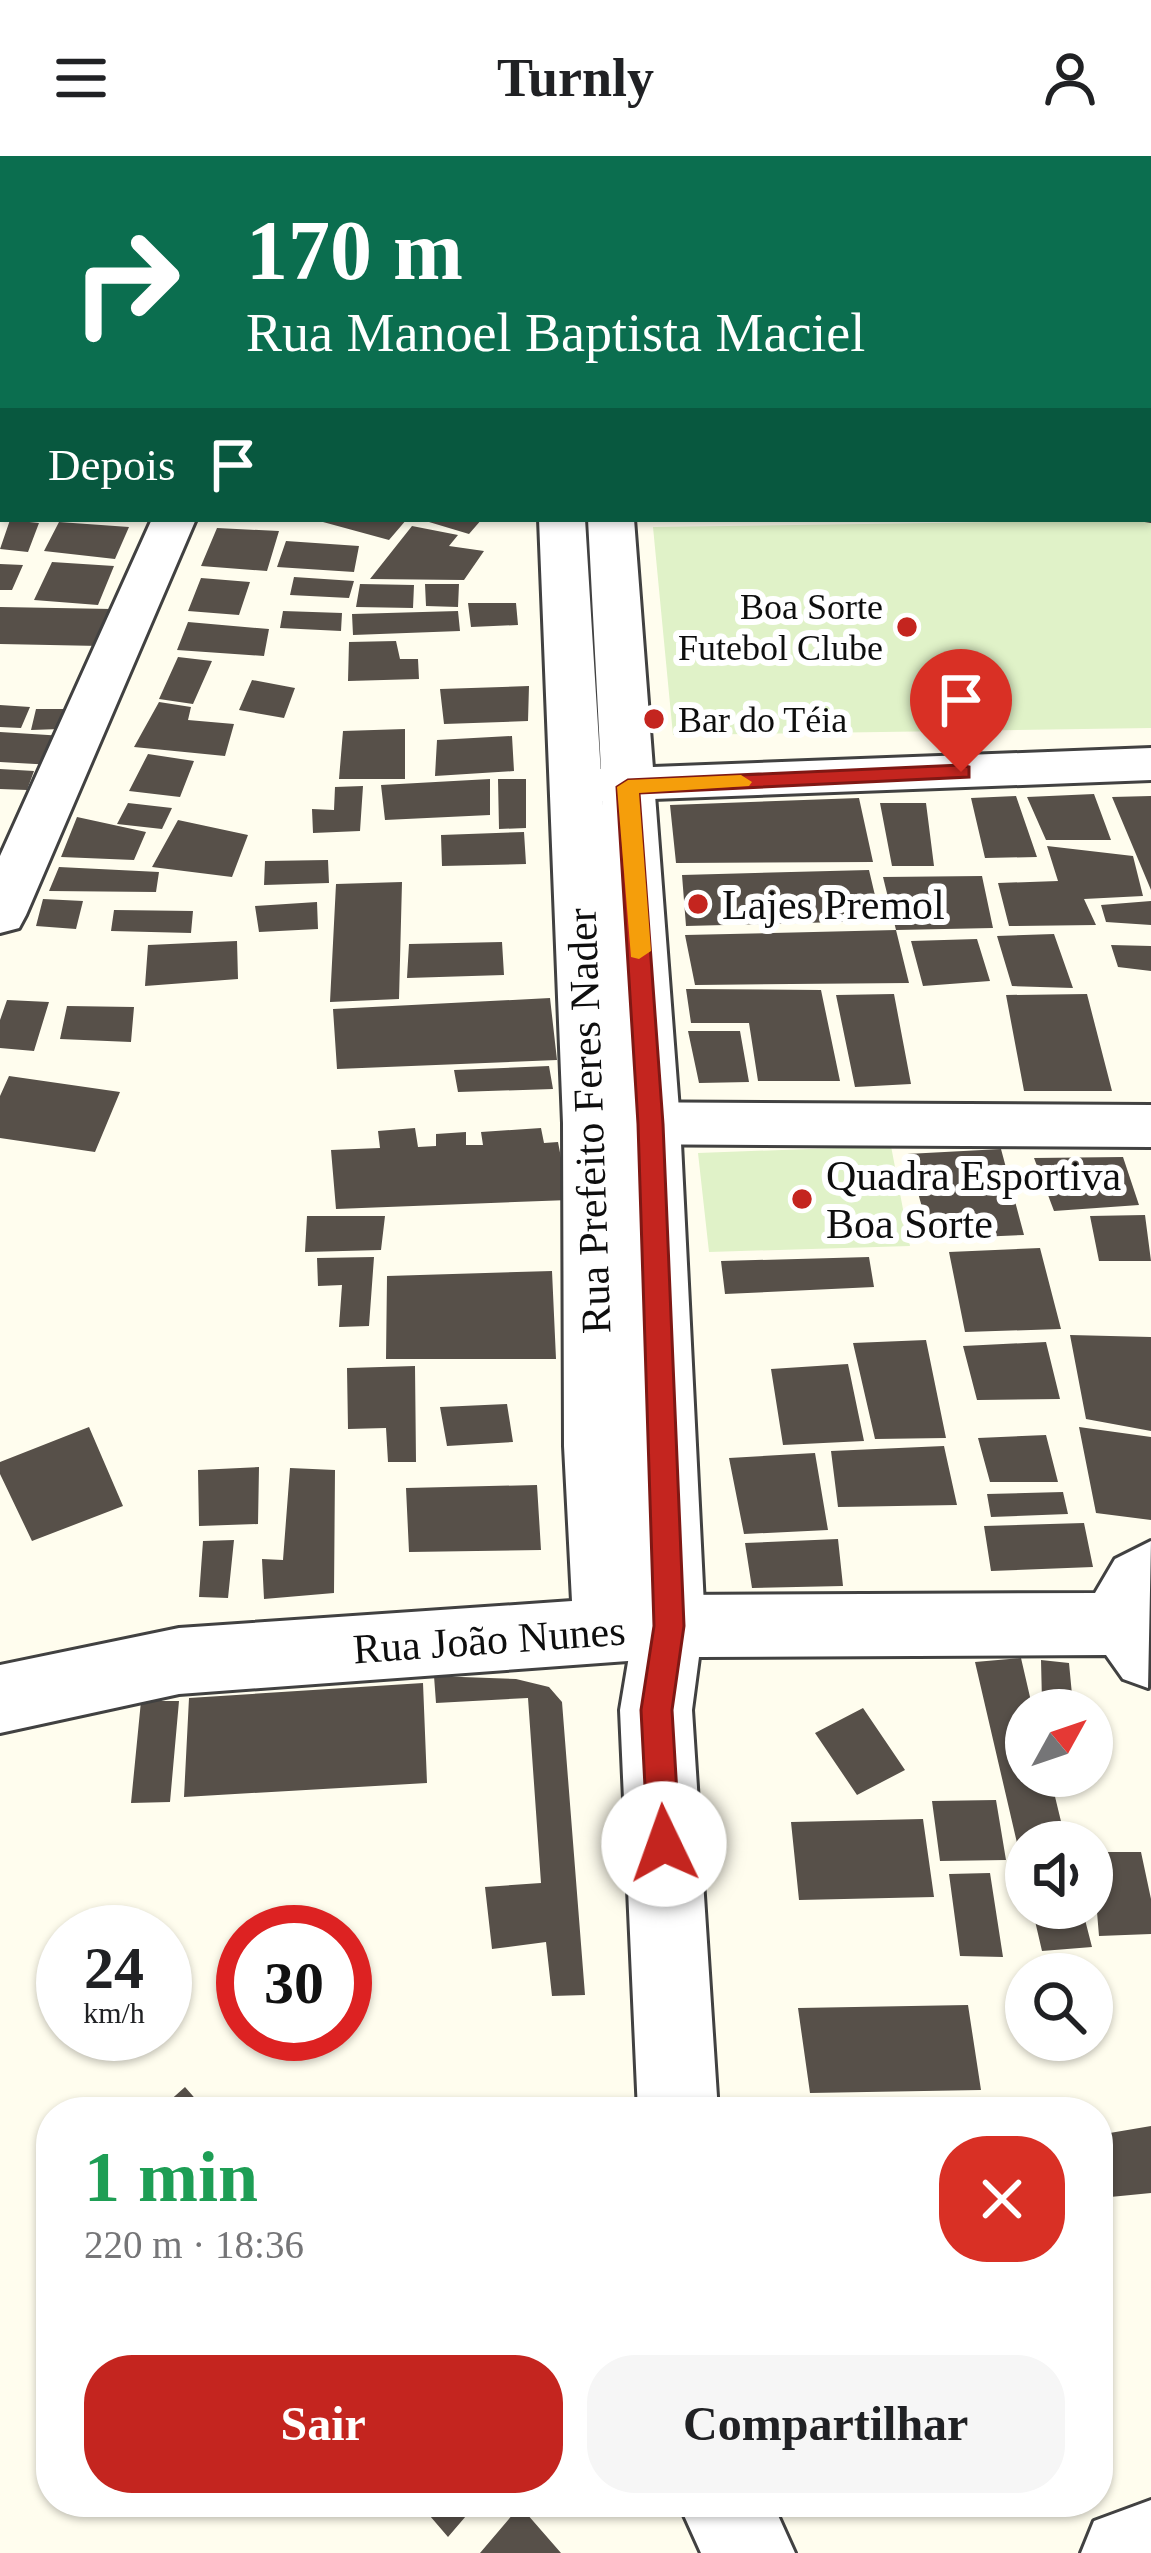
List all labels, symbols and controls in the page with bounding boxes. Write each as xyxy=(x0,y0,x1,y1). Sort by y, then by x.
icon: menu xyxy=(48,45,114,111)
icon: person xyxy=(1037,45,1103,111)
text: Turnly xyxy=(497,48,654,108)
icon: right xyxy=(48,204,204,360)
text: 170 m xyxy=(246,204,463,297)
text: Rua Manoel Baptista Maciel xyxy=(246,303,865,363)
icon: arrive xyxy=(200,432,266,498)
text: Depois xyxy=(48,440,176,490)
place label: Boa Sorte Futebol Clube xyxy=(678,587,883,668)
marker: Boa Sorte Futebol Clube xyxy=(894,614,920,640)
pin xyxy=(910,649,1012,772)
icon: arrive xyxy=(928,667,994,733)
place label: Bar do Téia xyxy=(678,700,847,740)
marker: Bar do Téia xyxy=(641,706,667,732)
place label: Lajes Premol xyxy=(722,882,945,928)
marker: Lajes Premol xyxy=(685,891,711,917)
street label: Rua Prefeito Feres Nader xyxy=(559,907,619,1334)
place label: Quadra Esportiva Boa Sorte xyxy=(826,1153,1121,1247)
marker: Quadra Esportiva Boa Sorte xyxy=(789,1186,815,1212)
street label: Rua João Nunes xyxy=(351,1608,627,1672)
north arrow xyxy=(1005,1689,1113,1797)
map controls xyxy=(1005,1689,1113,2061)
position arrow xyxy=(601,1781,727,1907)
button: sound xyxy=(1005,1821,1113,1929)
speed limit sign: 30 xyxy=(216,1905,372,2061)
text: 24 xyxy=(84,1935,144,2001)
button: search xyxy=(1005,1953,1113,2061)
text: km/h xyxy=(83,1996,145,2029)
button: close xyxy=(939,2136,1065,2262)
text: 1 min xyxy=(84,2137,258,2217)
text: 220 m · 18:36 xyxy=(84,2223,304,2266)
button: Sair xyxy=(84,2355,563,2493)
button: Compartilhar xyxy=(587,2355,1065,2493)

